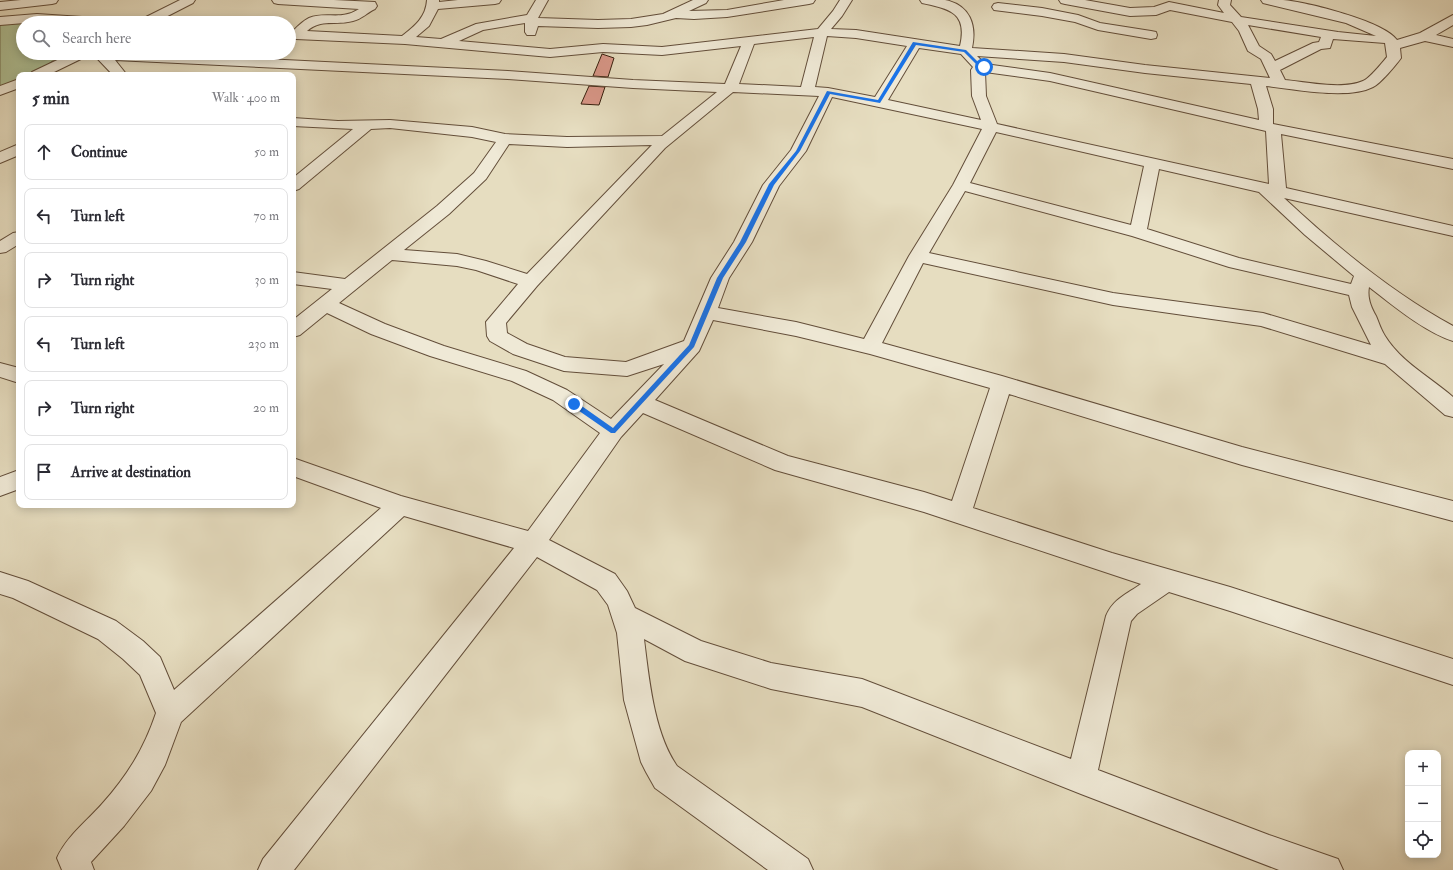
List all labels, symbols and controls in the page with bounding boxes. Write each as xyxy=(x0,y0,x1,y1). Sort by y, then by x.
search box xyxy=(16,16,296,60)
icon: search xyxy=(30,27,52,49)
text: Search here xyxy=(62,29,131,48)
route start xyxy=(975,58,993,76)
text: 5 min xyxy=(32,88,70,109)
text: Walk · 400 m xyxy=(212,90,280,106)
icon: ahead xyxy=(33,141,55,163)
text: Continue xyxy=(71,143,127,162)
text: 50 m xyxy=(254,144,279,160)
icon: left xyxy=(33,205,55,227)
text: Turn left xyxy=(71,207,125,226)
text: 70 m xyxy=(254,208,279,224)
icon: right xyxy=(33,269,55,291)
text: Turn right xyxy=(71,271,134,290)
text: 30 m xyxy=(255,272,279,288)
icon: left xyxy=(33,333,55,355)
text: Turn left xyxy=(71,335,125,354)
text: 230 m xyxy=(248,336,279,352)
route end xyxy=(565,395,583,413)
icon: right xyxy=(33,397,55,419)
text: Turn right xyxy=(71,399,134,418)
text: 20 m xyxy=(253,400,279,416)
icon: arrive xyxy=(33,461,55,483)
text: Arrive at destination xyxy=(71,463,191,482)
map controls xyxy=(1405,750,1441,858)
button: + xyxy=(1405,750,1441,786)
button: − xyxy=(1405,786,1441,822)
button: locate xyxy=(1405,822,1441,858)

